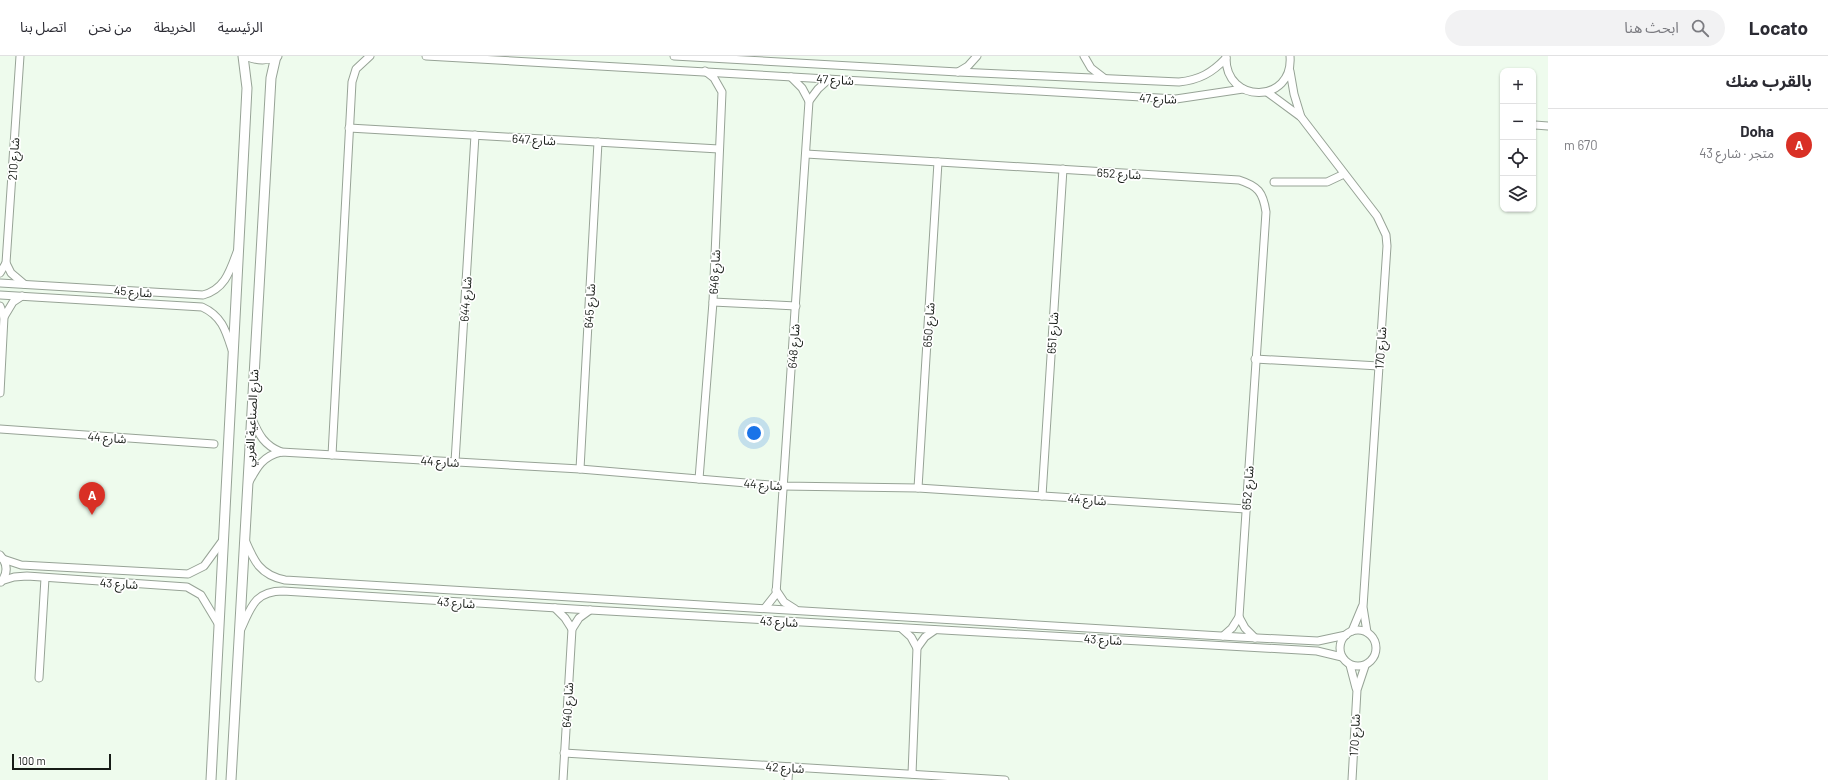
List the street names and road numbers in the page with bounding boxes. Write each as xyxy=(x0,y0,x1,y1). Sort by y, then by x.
street label: شارع 47 xyxy=(816,71,854,90)
street label: شارع 47 xyxy=(1139,90,1177,109)
street label: شارع 647 xyxy=(512,131,556,150)
street label: شارع 210 xyxy=(5,137,24,181)
street label: شارع 652 xyxy=(1096,165,1142,184)
street label: شارع 646 xyxy=(706,249,725,295)
street label: شارع 644 xyxy=(456,276,477,322)
street label: شارع 45 xyxy=(113,283,153,302)
street label: شارع 645 xyxy=(581,283,600,329)
street label: شارع 650 xyxy=(919,302,940,348)
street label: شارع 651 xyxy=(1044,312,1063,355)
street label: شارع 648 xyxy=(784,323,805,369)
street label: شارع 170 xyxy=(1372,326,1391,370)
street label: شارع الصناعية الغربي xyxy=(241,369,264,468)
street label: شارع 44 xyxy=(87,429,127,448)
street label: شارع 44 xyxy=(420,453,460,472)
street label: شارع 652 xyxy=(1238,465,1259,511)
street label: شارع 44 xyxy=(743,476,783,495)
street label: شارع 44 xyxy=(1067,491,1107,510)
street label: شارع 43 xyxy=(99,575,139,594)
street label: شارع 43 xyxy=(436,594,476,613)
street label: شارع 43 xyxy=(759,613,799,632)
street label: شارع 43 xyxy=(1083,631,1123,650)
street label: شارع 640 xyxy=(559,682,578,728)
street label: شارع 170 xyxy=(1346,713,1365,757)
street label: شارع 42 xyxy=(765,759,805,778)

